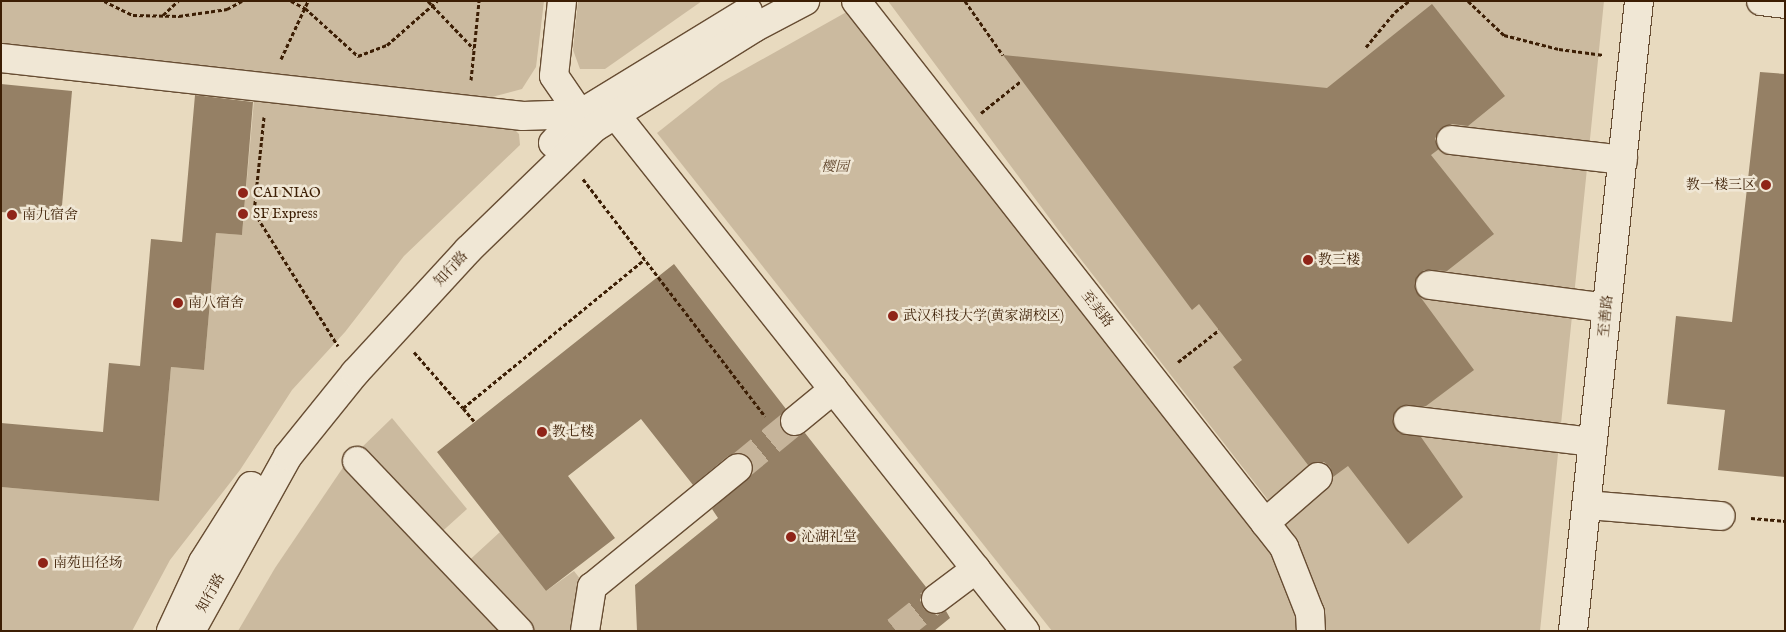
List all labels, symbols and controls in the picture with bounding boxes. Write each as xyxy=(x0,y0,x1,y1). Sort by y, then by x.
park label: 樱园 xyxy=(821,159,849,175)
place label: 教一楼三区 xyxy=(1686,177,1756,193)
marker: 教一楼三区 xyxy=(1760,179,1772,191)
place label: CAI NIAO xyxy=(253,185,321,201)
marker: CAI NIAO xyxy=(237,187,249,199)
place label: SF Express xyxy=(253,206,318,222)
place label: 南九宿舍 xyxy=(22,207,78,223)
marker: SF Express xyxy=(237,208,249,220)
marker: 南九宿舍 xyxy=(6,209,18,221)
street label: 知行路 xyxy=(431,248,471,290)
place label: 教三楼 xyxy=(1318,252,1360,268)
marker: 教三楼 xyxy=(1302,254,1314,266)
street label: 至美路 xyxy=(1077,287,1117,331)
street label: 至善路 xyxy=(1595,294,1617,338)
place label: 南八宿舍 xyxy=(188,295,244,311)
marker: 南八宿舍 xyxy=(172,297,184,309)
place label: 武汉科技大学(黄家湖校区) xyxy=(903,308,1064,324)
marker: 武汉科技大学(黄家湖校区) xyxy=(887,310,899,322)
place label: 教七楼 xyxy=(552,424,594,440)
marker: 教七楼 xyxy=(536,426,548,438)
place label: 沁湖礼堂 xyxy=(801,529,857,545)
marker: 沁湖礼堂 xyxy=(785,531,797,543)
place label: 南苑田径场 xyxy=(53,555,123,571)
marker: 南苑田径场 xyxy=(37,557,49,569)
street label: 知行路 xyxy=(193,571,229,615)

